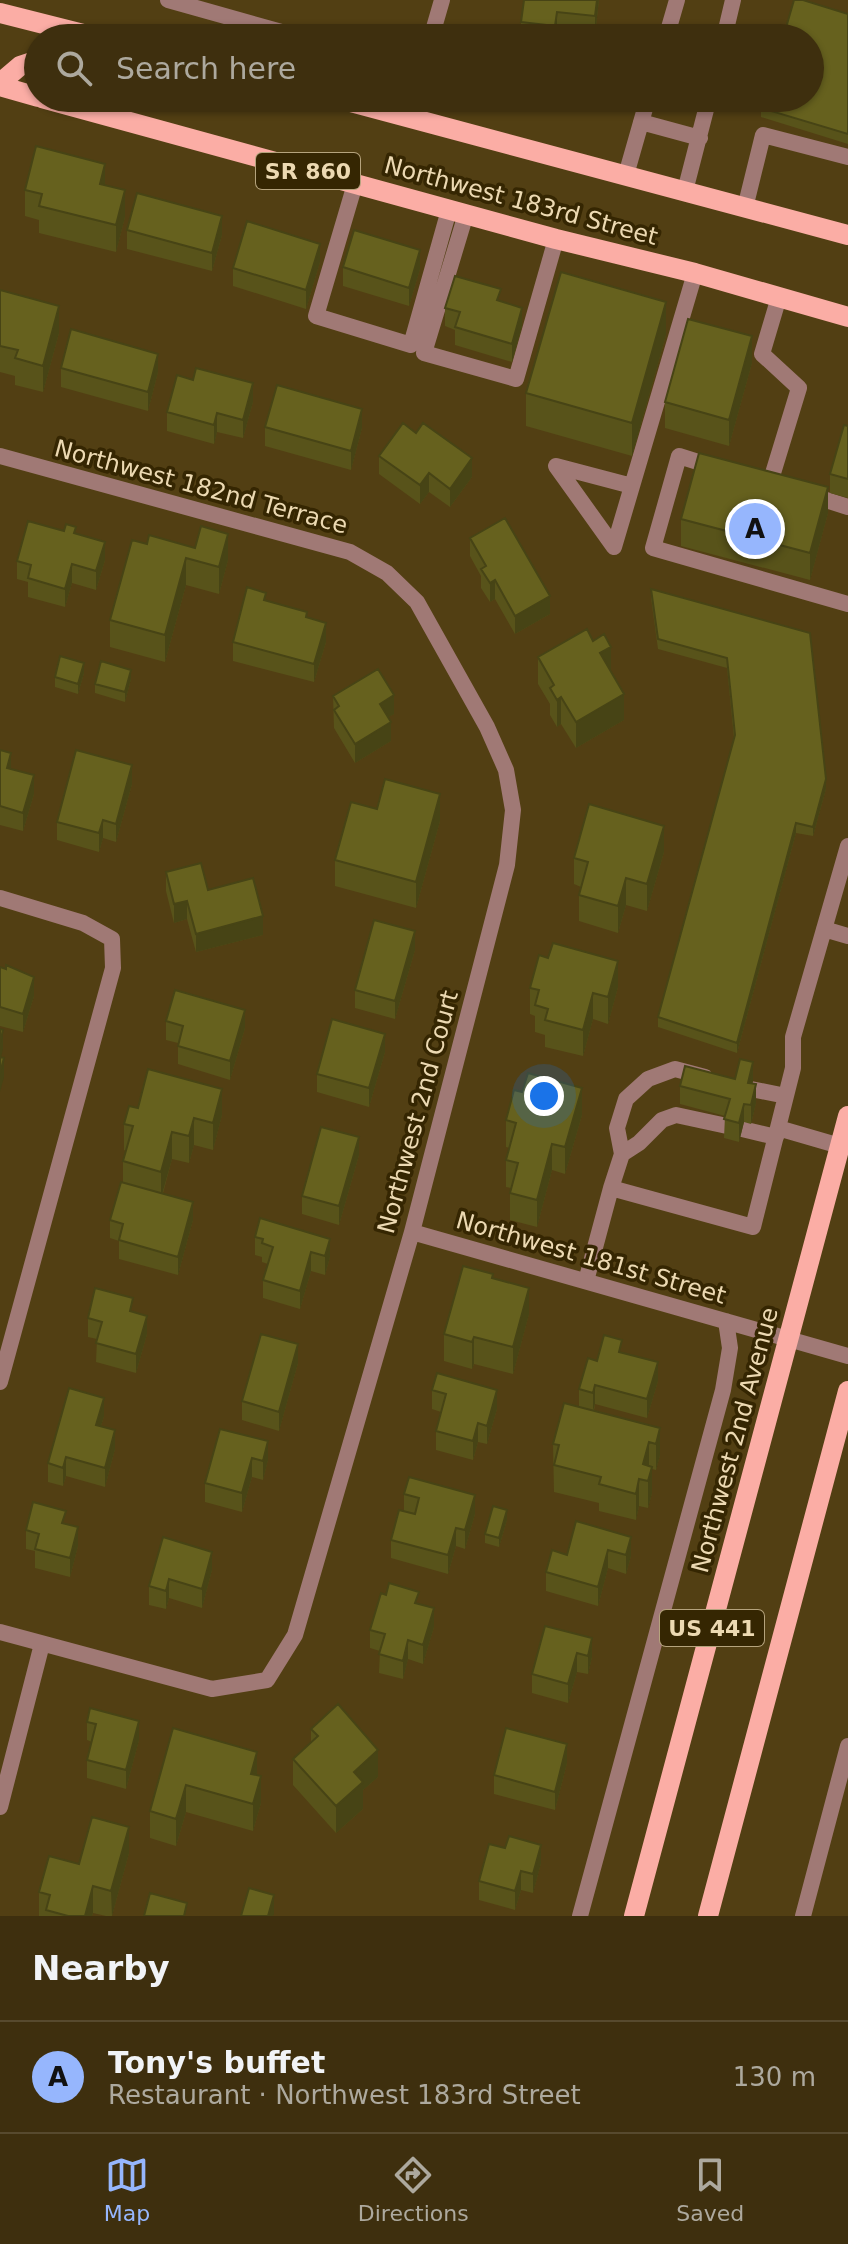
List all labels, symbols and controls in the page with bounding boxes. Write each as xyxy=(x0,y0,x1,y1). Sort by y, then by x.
search box xyxy=(24,24,824,112)
icon: search xyxy=(52,46,96,90)
text: Search here xyxy=(116,51,296,86)
street label: Northwest 183rd Street xyxy=(381,151,661,251)
road number: SR 860 xyxy=(256,153,360,189)
street label: Northwest 182nd Terrace xyxy=(51,434,351,540)
pin: A xyxy=(729,499,781,559)
street label: Northwest 2nd Court xyxy=(372,987,464,1237)
your location xyxy=(524,1076,564,1116)
street label: Northwest 181st Street xyxy=(453,1206,729,1310)
street label: Northwest 2nd Avenue xyxy=(686,1304,784,1576)
road number: US 441 xyxy=(660,1610,764,1646)
text: Nearby xyxy=(32,1948,170,1988)
text: Tony's buffet xyxy=(108,2045,325,2080)
text: A xyxy=(48,2062,68,2092)
text: 130 m xyxy=(733,2062,816,2092)
text: Restaurant · Northwest 183rd Street xyxy=(108,2080,581,2110)
tab: Map xyxy=(104,2153,150,2226)
tab: Directions xyxy=(358,2153,469,2226)
tab: Saved xyxy=(676,2153,744,2226)

